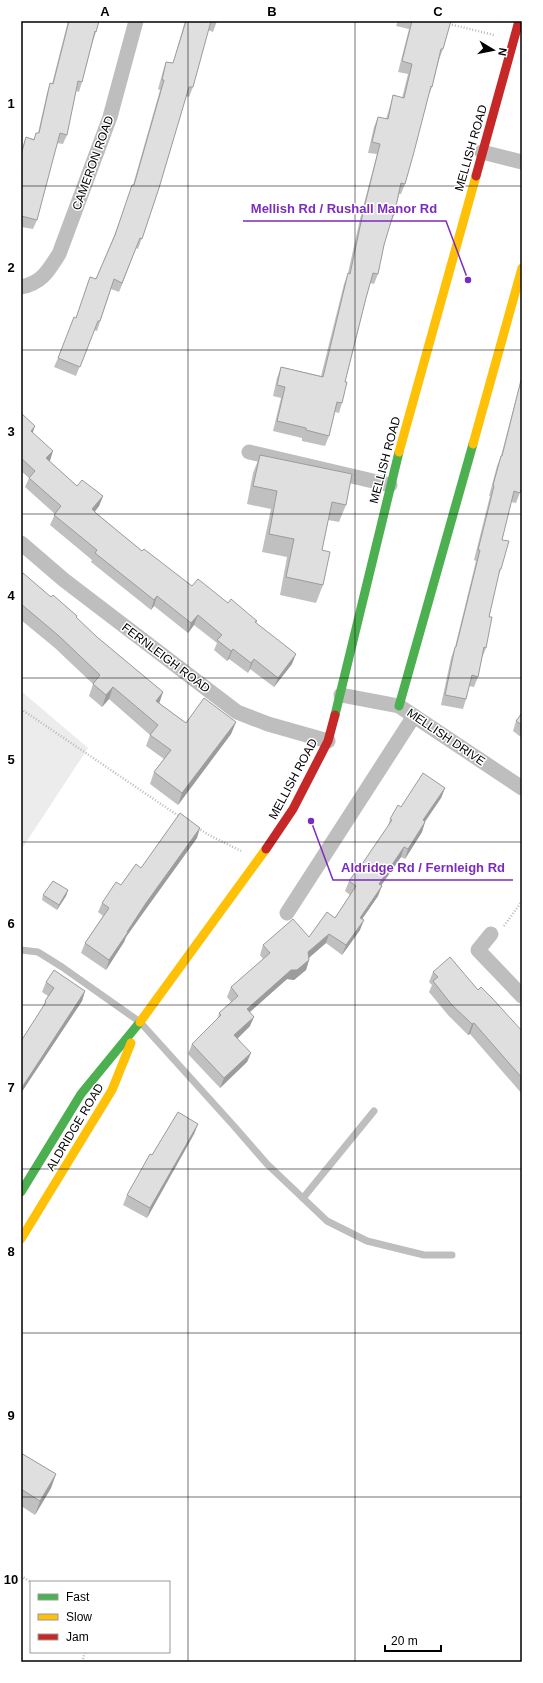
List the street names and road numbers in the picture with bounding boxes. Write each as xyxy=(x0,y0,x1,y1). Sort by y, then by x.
street label: MELLISH ROAD xyxy=(452,103,490,193)
street label: CAMERON ROAD xyxy=(69,114,117,212)
street label: MELLISH ROAD xyxy=(367,415,403,505)
street label: FERNLEIGH ROAD xyxy=(119,620,213,696)
street label: MELLISH DRIVE xyxy=(404,706,488,768)
street label: MELLISH ROAD xyxy=(266,736,320,822)
street label: ALDRIDGE ROAD xyxy=(43,1081,107,1173)

